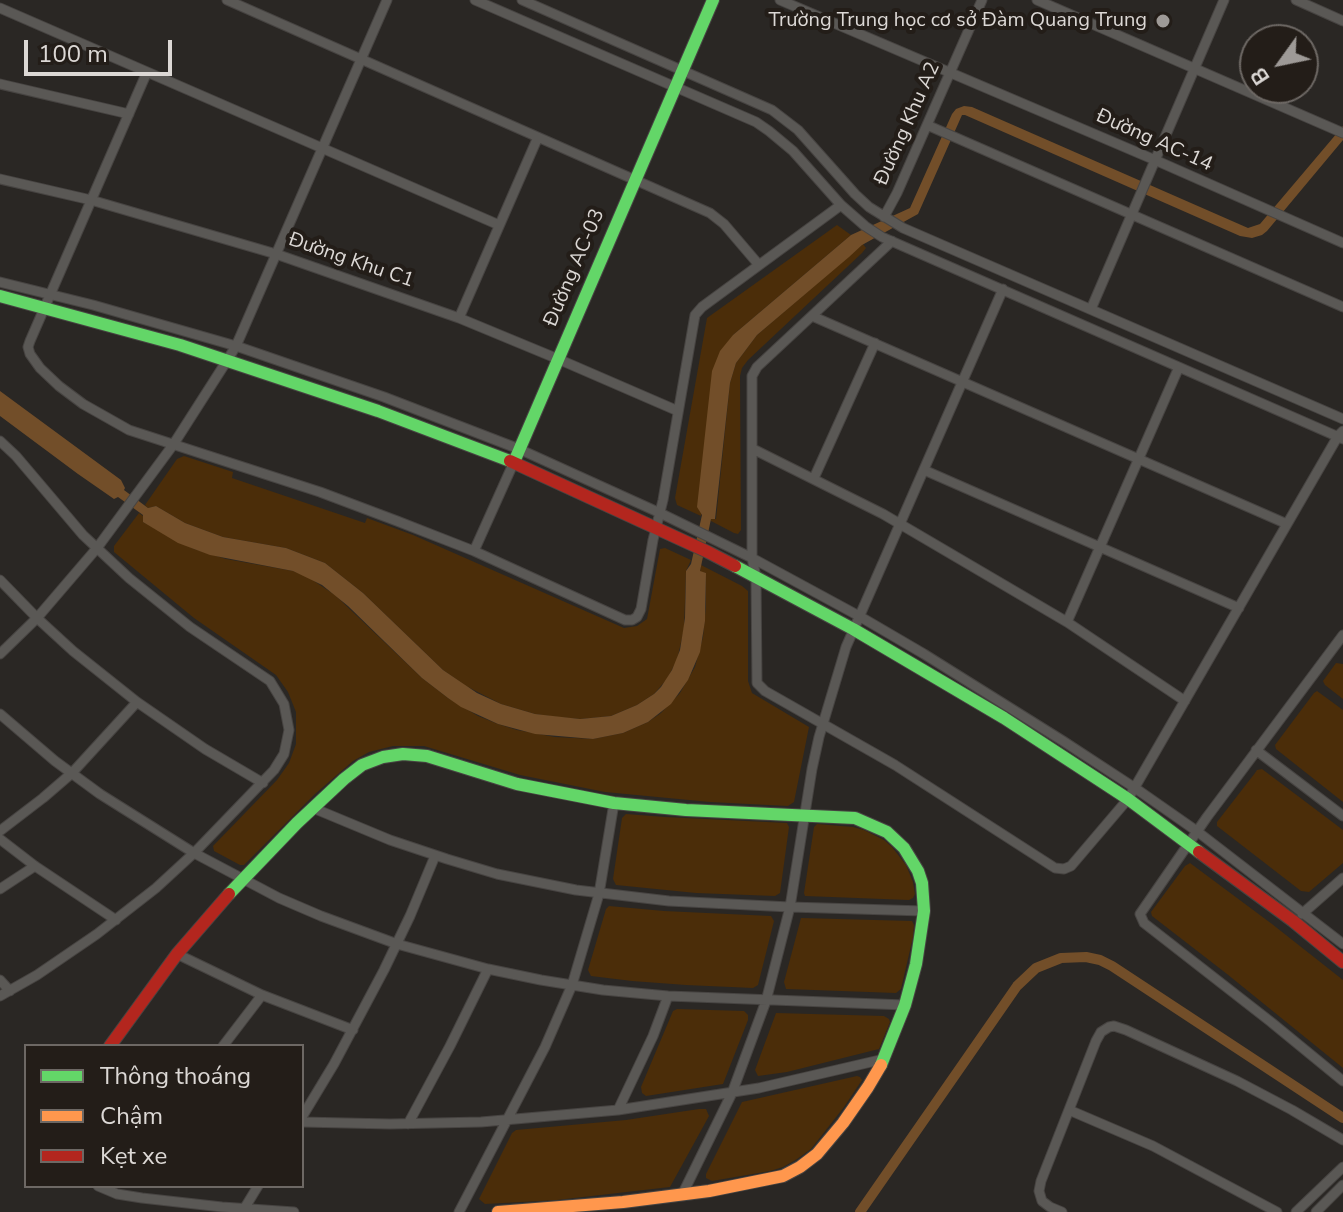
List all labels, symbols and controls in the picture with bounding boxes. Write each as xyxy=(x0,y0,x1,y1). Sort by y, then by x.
place label: Trường Trung học cơ sở Đàm Quang Trung xyxy=(769,9,1147,33)
marker: Trường Trung học cơ sở Đàm Quang Trung xyxy=(1154,12,1172,30)
scale bar xyxy=(28,24,176,74)
north arrow xyxy=(1239,24,1319,104)
text: 100 m xyxy=(38,38,108,70)
street label: Đường Khu A2 xyxy=(870,59,946,189)
text: B xyxy=(1244,61,1277,91)
street label: Đường AC-14 xyxy=(1092,105,1216,177)
street label: Đường AC-03 xyxy=(540,206,610,330)
street label: Đường Khu C1 xyxy=(285,228,417,294)
legend xyxy=(24,1044,304,1188)
text: Thông thoáng xyxy=(100,1060,251,1092)
text: Chậm xyxy=(100,1100,163,1132)
text: Kẹt xe xyxy=(100,1140,167,1172)

